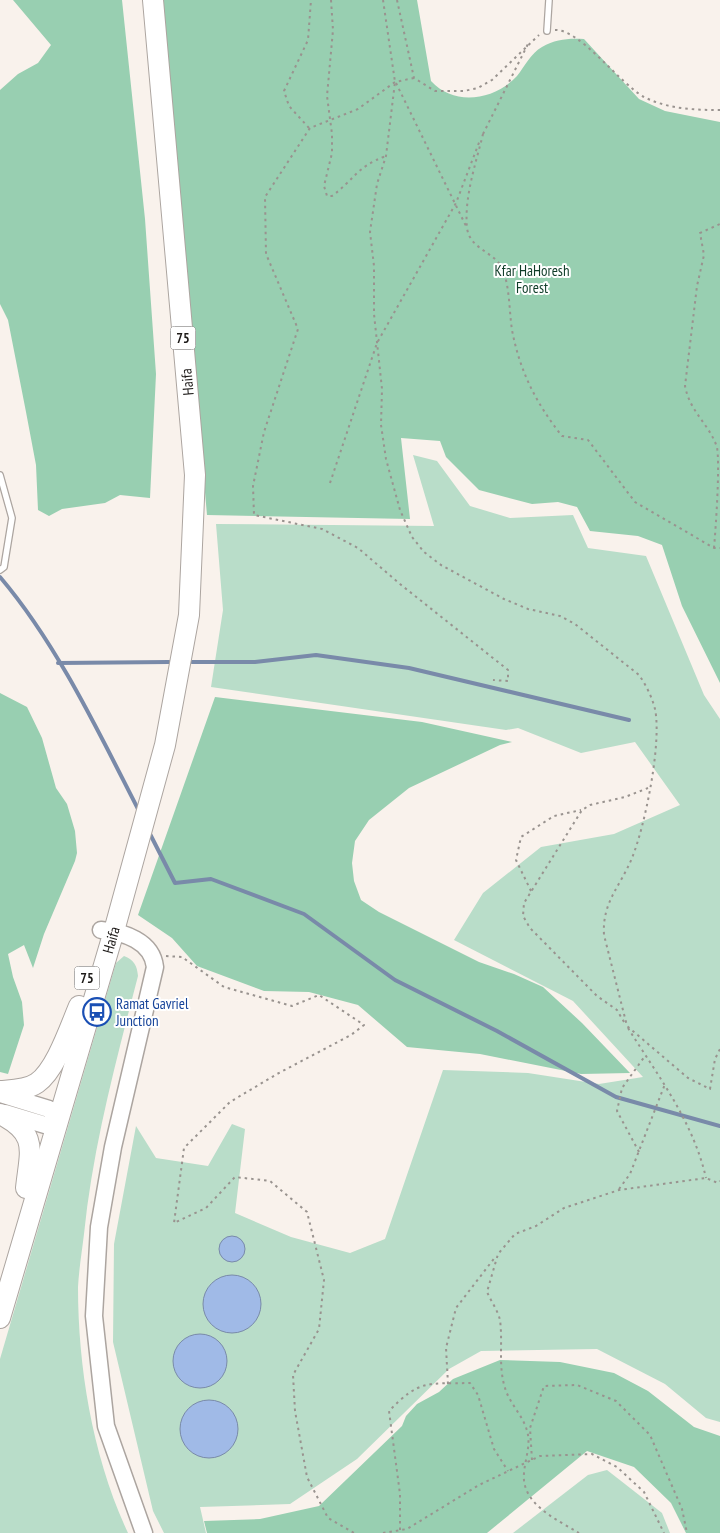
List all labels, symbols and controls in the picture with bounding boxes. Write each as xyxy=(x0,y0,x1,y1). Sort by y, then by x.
park label: Kfar HaHoresh Forest xyxy=(494,261,570,297)
road number: 75 xyxy=(170,326,196,349)
street label: Haifa xyxy=(176,368,198,396)
street label: Haifa xyxy=(98,924,124,956)
road number: 75 xyxy=(74,966,100,990)
place label: Ramat Gavriel Junction xyxy=(115,994,189,1030)
bus stop icon: Ramat Gavriel Junction xyxy=(82,997,112,1027)

